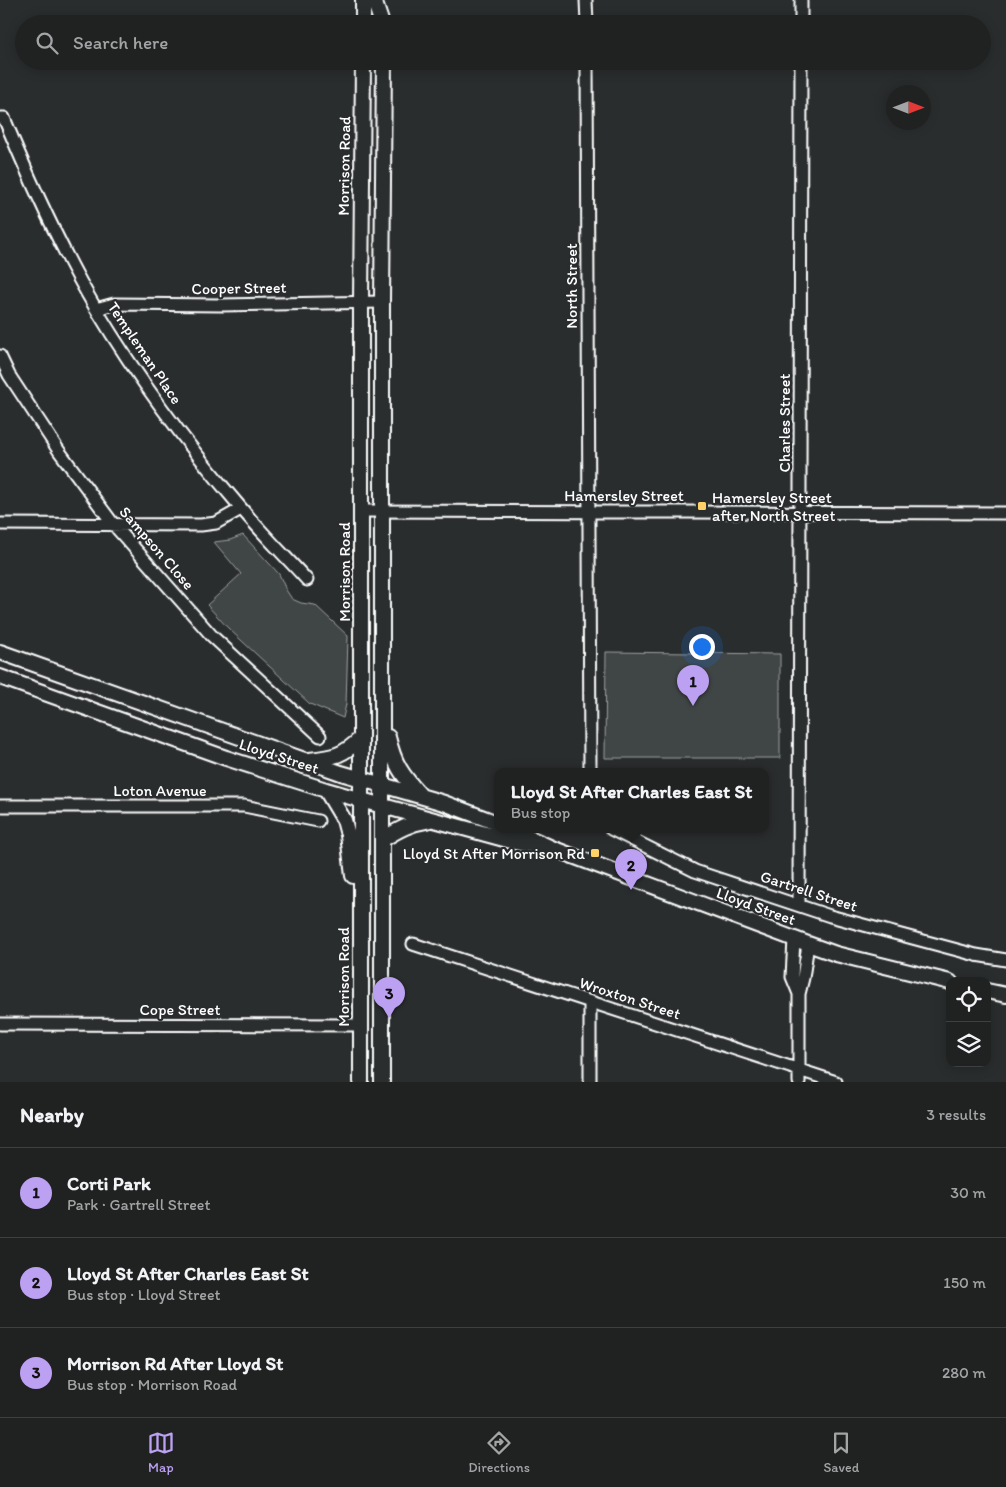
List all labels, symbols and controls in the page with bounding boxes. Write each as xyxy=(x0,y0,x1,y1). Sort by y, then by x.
search box xyxy=(15,15,991,70)
icon: search xyxy=(33,29,61,57)
text: Search here xyxy=(73,31,168,54)
north arrow xyxy=(886,85,931,130)
street label: Morrison Road xyxy=(334,116,354,216)
street label: North Street xyxy=(562,243,581,329)
street label: Cooper Street xyxy=(191,278,287,298)
street label: Templeman Place xyxy=(104,298,186,408)
street label: Charles Street xyxy=(775,374,794,472)
street label: Hamersley Street xyxy=(564,486,684,505)
place label: Hamersley Street after North Street xyxy=(712,488,835,525)
marker: Hamersley Street after North Street xyxy=(696,500,708,512)
street label: Sampson Close xyxy=(116,502,198,594)
street label: Morrison Road xyxy=(335,522,354,622)
your location xyxy=(689,634,715,660)
pin: 1 xyxy=(677,665,709,706)
street label: Lloyd Street xyxy=(237,734,321,778)
popup xyxy=(494,768,769,833)
text: Lloyd St After Charles East St xyxy=(511,780,752,803)
street label: Loton Avenue xyxy=(113,781,207,800)
text: Bus stop xyxy=(511,803,570,822)
place label: Lloyd St After Morrison Rd xyxy=(403,844,585,863)
marker: Lloyd St After Morrison Rd xyxy=(589,847,601,859)
pin: 2 xyxy=(615,849,647,890)
street label: Gartrell Street xyxy=(758,866,860,916)
street label: Lloyd Street xyxy=(714,883,798,929)
street label: Morrison Road xyxy=(334,927,353,1027)
street label: Wroxton Street xyxy=(577,973,683,1023)
pin: 3 xyxy=(373,977,405,1018)
map controls xyxy=(946,977,991,1067)
button: locate xyxy=(946,977,991,1022)
street label: Cope Street xyxy=(140,1000,220,1019)
button: layers xyxy=(946,1022,991,1067)
text: Nearby xyxy=(20,1102,84,1127)
text: 3 results xyxy=(926,1105,986,1124)
text: Corti Park xyxy=(67,1172,151,1195)
text: 1 xyxy=(32,1183,40,1202)
text: 30 m xyxy=(950,1183,986,1202)
text: Park · Gartrell Street xyxy=(67,1195,210,1214)
text: Lloyd St After Charles East St xyxy=(67,1262,309,1285)
text: 2 xyxy=(32,1273,40,1292)
text: 150 m xyxy=(943,1273,986,1292)
text: Bus stop · Lloyd Street xyxy=(67,1285,221,1304)
text: Morrison Rd After Lloyd St xyxy=(67,1352,283,1375)
text: 3 xyxy=(32,1363,40,1382)
text: 280 m xyxy=(942,1363,986,1382)
text: Bus stop · Morrison Road xyxy=(67,1375,237,1394)
tab: Map xyxy=(147,1429,175,1476)
tab: Directions xyxy=(468,1429,530,1476)
tab: Saved xyxy=(823,1429,859,1476)

